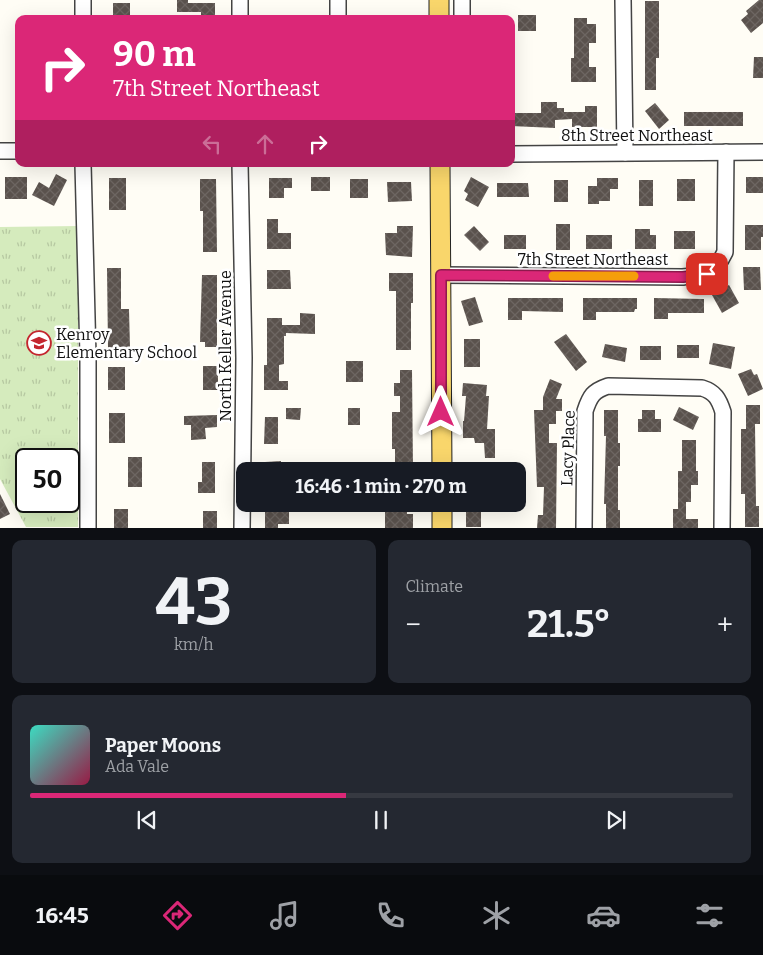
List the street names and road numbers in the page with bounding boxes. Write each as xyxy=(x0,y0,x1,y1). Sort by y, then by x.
street label: 8th Street Northeast xyxy=(561,126,713,145)
street label: 7th Street Northeast xyxy=(518,250,668,269)
street label: North Keller Avenue xyxy=(216,270,235,422)
street label: Lacy Place xyxy=(557,410,579,486)

